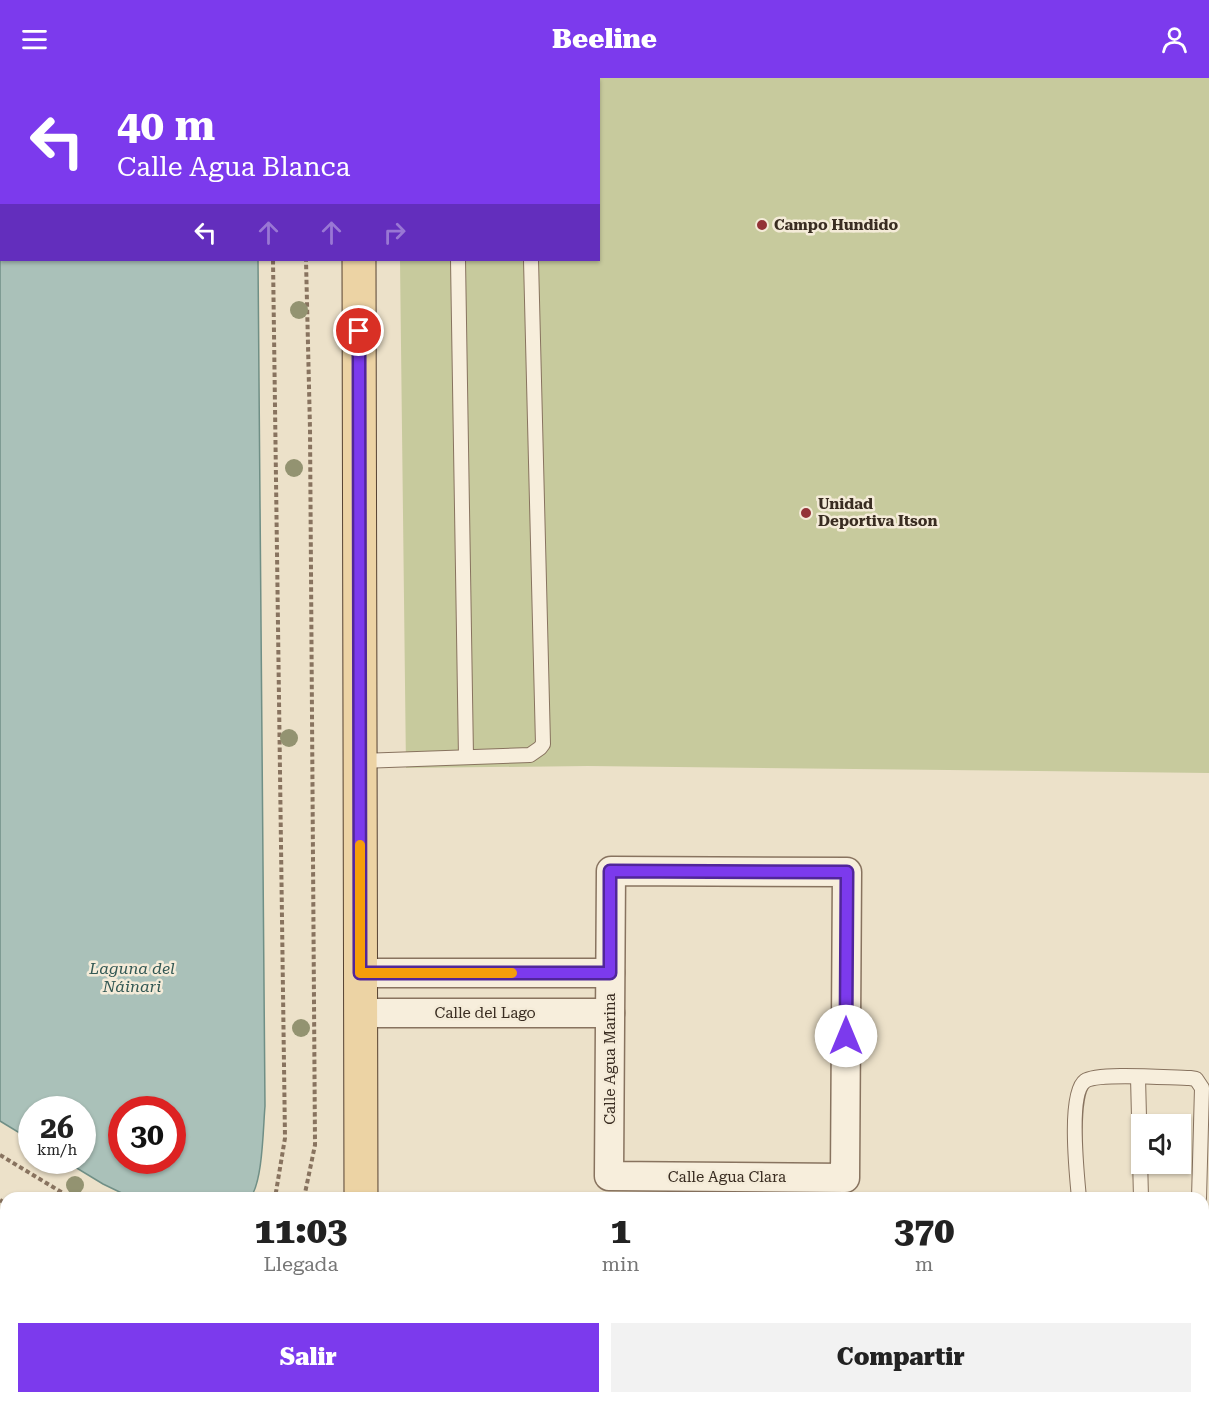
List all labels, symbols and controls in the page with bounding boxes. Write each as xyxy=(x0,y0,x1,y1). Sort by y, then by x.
icon: menu xyxy=(18,23,51,56)
text: Beeline xyxy=(552,23,657,55)
icon: person xyxy=(1158,23,1191,56)
text: 40 m xyxy=(117,101,215,150)
icon: left xyxy=(18,102,96,180)
text: Calle Agua Blanca xyxy=(117,151,350,183)
icon: left xyxy=(189,216,222,249)
icon: ahead xyxy=(252,216,285,249)
icon: ahead xyxy=(315,216,348,249)
icon: right xyxy=(378,216,411,249)
place label: Campo Hundido xyxy=(774,216,899,234)
marker: Campo Hundido xyxy=(755,218,769,232)
pin xyxy=(333,305,384,356)
icon: arrive xyxy=(342,314,375,347)
place label: Unidad Deportiva Itson xyxy=(818,495,938,530)
marker: Unidad Deportiva Itson xyxy=(799,506,813,520)
water label: Laguna del Náinari xyxy=(88,959,175,996)
street label: Calle Agua Marina xyxy=(601,993,619,1125)
street label: Calle del Lago xyxy=(434,1004,536,1022)
position arrow xyxy=(814,1004,878,1068)
speed limit sign: 30 xyxy=(108,1096,186,1174)
text: 26 xyxy=(40,1110,74,1145)
map controls xyxy=(1131,1114,1191,1174)
button: sound xyxy=(1131,1114,1191,1174)
text: km/h xyxy=(37,1141,77,1159)
street label: Calle Agua Clara xyxy=(668,1168,786,1186)
text: 11:03 xyxy=(255,1210,347,1252)
text: 1 xyxy=(610,1210,631,1252)
text: 370 xyxy=(894,1210,954,1252)
text: Llegada xyxy=(263,1252,338,1276)
text: min xyxy=(602,1252,639,1276)
text: m xyxy=(915,1252,933,1276)
button: Salir xyxy=(18,1323,599,1392)
button: Compartir xyxy=(611,1323,1191,1392)

